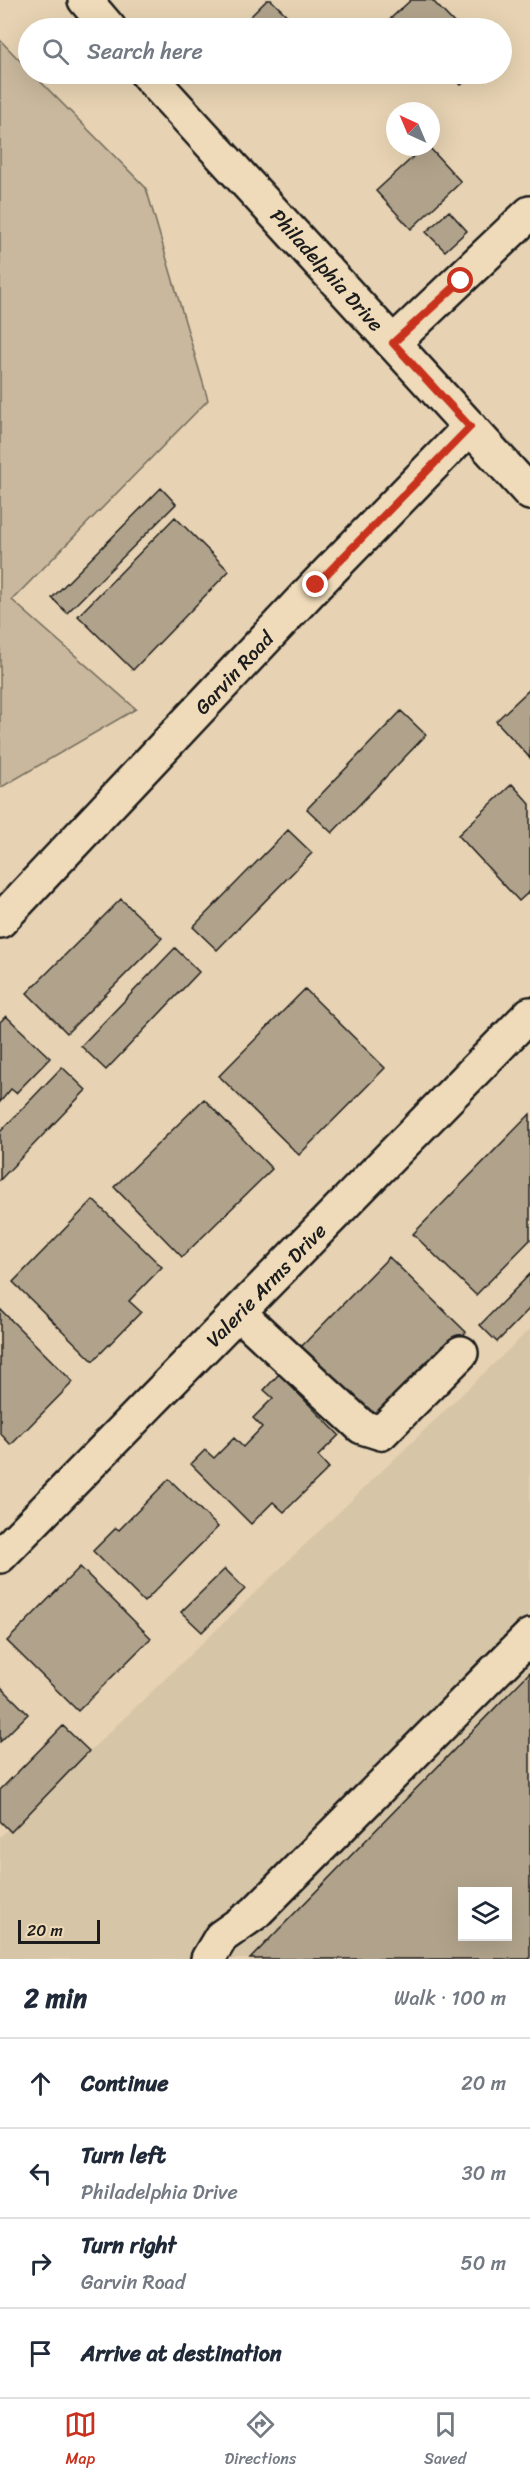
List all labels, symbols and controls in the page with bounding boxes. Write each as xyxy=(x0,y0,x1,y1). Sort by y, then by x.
search box xyxy=(18,18,512,84)
text: Search here xyxy=(87,32,203,71)
icon: search xyxy=(39,35,72,68)
north arrow xyxy=(386,102,440,156)
street label: Philadelphia Drive xyxy=(261,200,392,340)
route start xyxy=(447,267,473,293)
route end xyxy=(302,571,328,597)
street label: Garvin Road xyxy=(186,622,284,723)
street label: Valerie Arms Drive xyxy=(197,1215,335,1356)
map controls xyxy=(458,1887,512,1941)
button: layers xyxy=(458,1887,512,1941)
text: 20 m xyxy=(27,1916,63,1945)
scale bar xyxy=(18,1917,100,1944)
text: 2 min xyxy=(24,1975,87,2021)
text: Walk · 100 m xyxy=(394,1981,506,2016)
text: Continue xyxy=(81,2064,169,2103)
text: 20 m xyxy=(461,2066,506,2101)
icon: ahead xyxy=(24,2067,57,2100)
text: Turn left xyxy=(81,2136,166,2175)
text: 30 m xyxy=(462,2156,506,2191)
icon: left xyxy=(24,2157,57,2190)
text: Philadelphia Drive xyxy=(81,2175,238,2210)
text: Turn right xyxy=(81,2226,176,2265)
text: 50 m xyxy=(461,2246,506,2281)
icon: right xyxy=(24,2247,57,2280)
text: Garvin Road xyxy=(81,2265,185,2300)
text: Arrive at destination xyxy=(81,2334,282,2373)
icon: arrive xyxy=(24,2337,57,2370)
tab: Map xyxy=(64,2408,97,2473)
tab: Directions xyxy=(225,2408,296,2473)
tab: Saved xyxy=(424,2408,466,2473)

